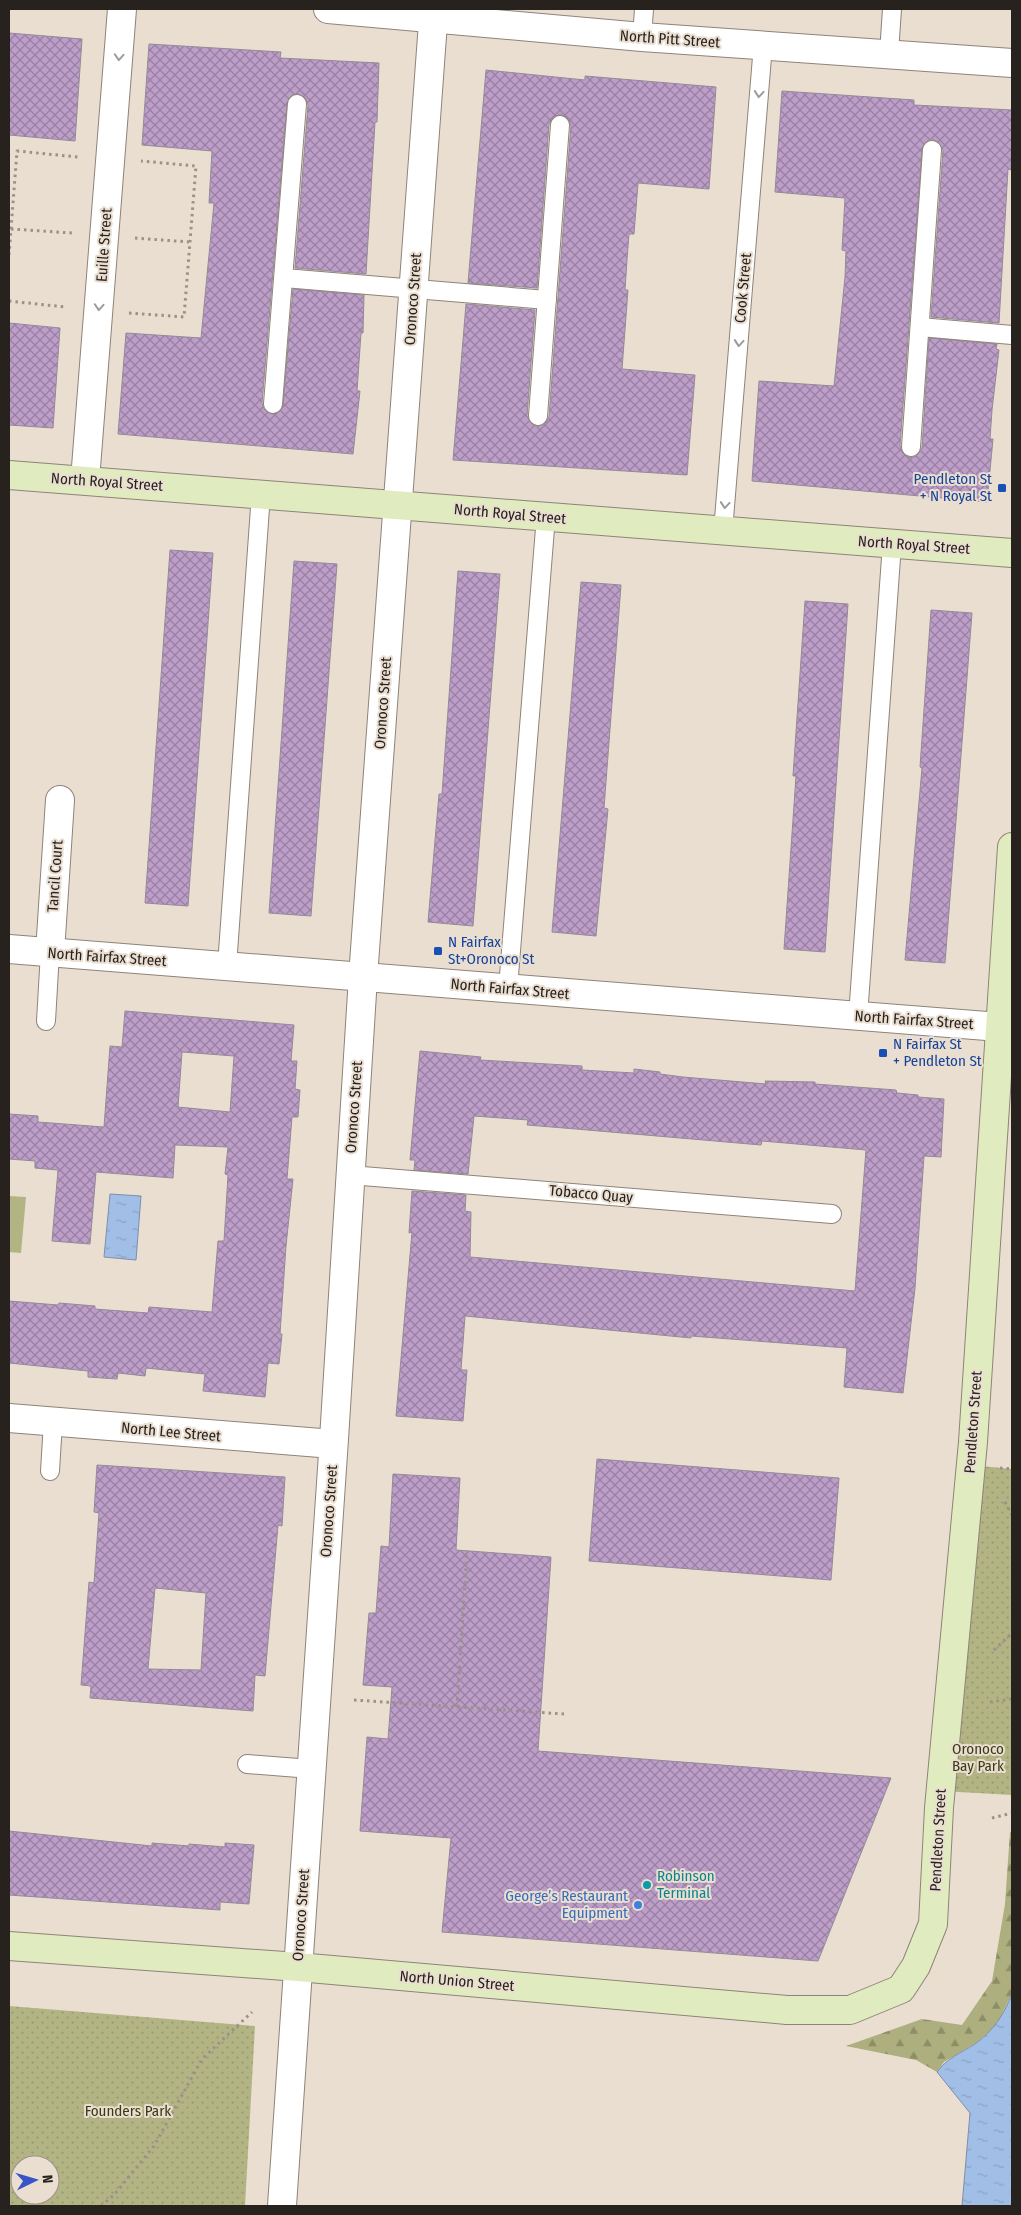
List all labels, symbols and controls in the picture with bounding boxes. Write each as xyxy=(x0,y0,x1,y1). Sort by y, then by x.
street label: North Pitt Street xyxy=(619,27,721,51)
one-way arrow xyxy=(113,54,124,62)
one-way arrow xyxy=(754,90,765,98)
street label: Euille Street xyxy=(92,207,116,283)
street label: Oronoco Street xyxy=(401,252,425,346)
street label: Cook Street xyxy=(731,252,755,324)
one-way arrow xyxy=(94,303,105,311)
one-way arrow xyxy=(733,339,744,347)
street label: North Royal Street xyxy=(50,469,164,495)
place label: Pendleton St + N Royal St xyxy=(914,470,992,505)
marker: Pendleton St + N Royal St xyxy=(996,482,1008,494)
street label: North Royal Street xyxy=(453,500,567,528)
one-way arrow xyxy=(720,501,731,509)
street label: North Royal Street xyxy=(857,532,971,558)
street label: Oronoco Street xyxy=(371,656,395,750)
street label: Tancil Court xyxy=(43,839,67,913)
place label: N Fairfax St+Oronoco St xyxy=(448,933,535,968)
street label: North Fairfax Street xyxy=(47,944,167,970)
marker: N Fairfax St+Oronoco St xyxy=(432,945,444,957)
street label: North Fairfax Street xyxy=(450,975,570,1003)
street label: North Fairfax Street xyxy=(854,1007,974,1033)
place label: N Fairfax St + Pendleton St xyxy=(893,1035,982,1070)
marker: N Fairfax St + Pendleton St xyxy=(877,1047,889,1059)
street label: Oronoco Street xyxy=(342,1060,366,1154)
street label: Tobacco Quay xyxy=(548,1181,634,1207)
street label: Pendleton Street xyxy=(960,1370,986,1474)
street label: North Lee Street xyxy=(120,1419,222,1445)
street label: Oronoco Street xyxy=(317,1464,341,1558)
park label: Oronoco Bay Park xyxy=(952,1740,1004,1775)
street label: Pendleton Street xyxy=(926,1788,950,1892)
place label: Robinson Terminal xyxy=(657,1867,715,1902)
street label: Oronoco Street xyxy=(289,1868,313,1962)
marker: Robinson Terminal xyxy=(641,1879,653,1891)
place label: George’s Restaurant Equipment xyxy=(505,1887,628,1922)
marker: George’s Restaurant Equipment xyxy=(632,1899,644,1911)
street label: North Union Street xyxy=(399,1967,515,1995)
park label: Founders Park xyxy=(85,2102,171,2120)
north arrow xyxy=(10,2155,60,2205)
text: N xyxy=(39,2174,56,2184)

